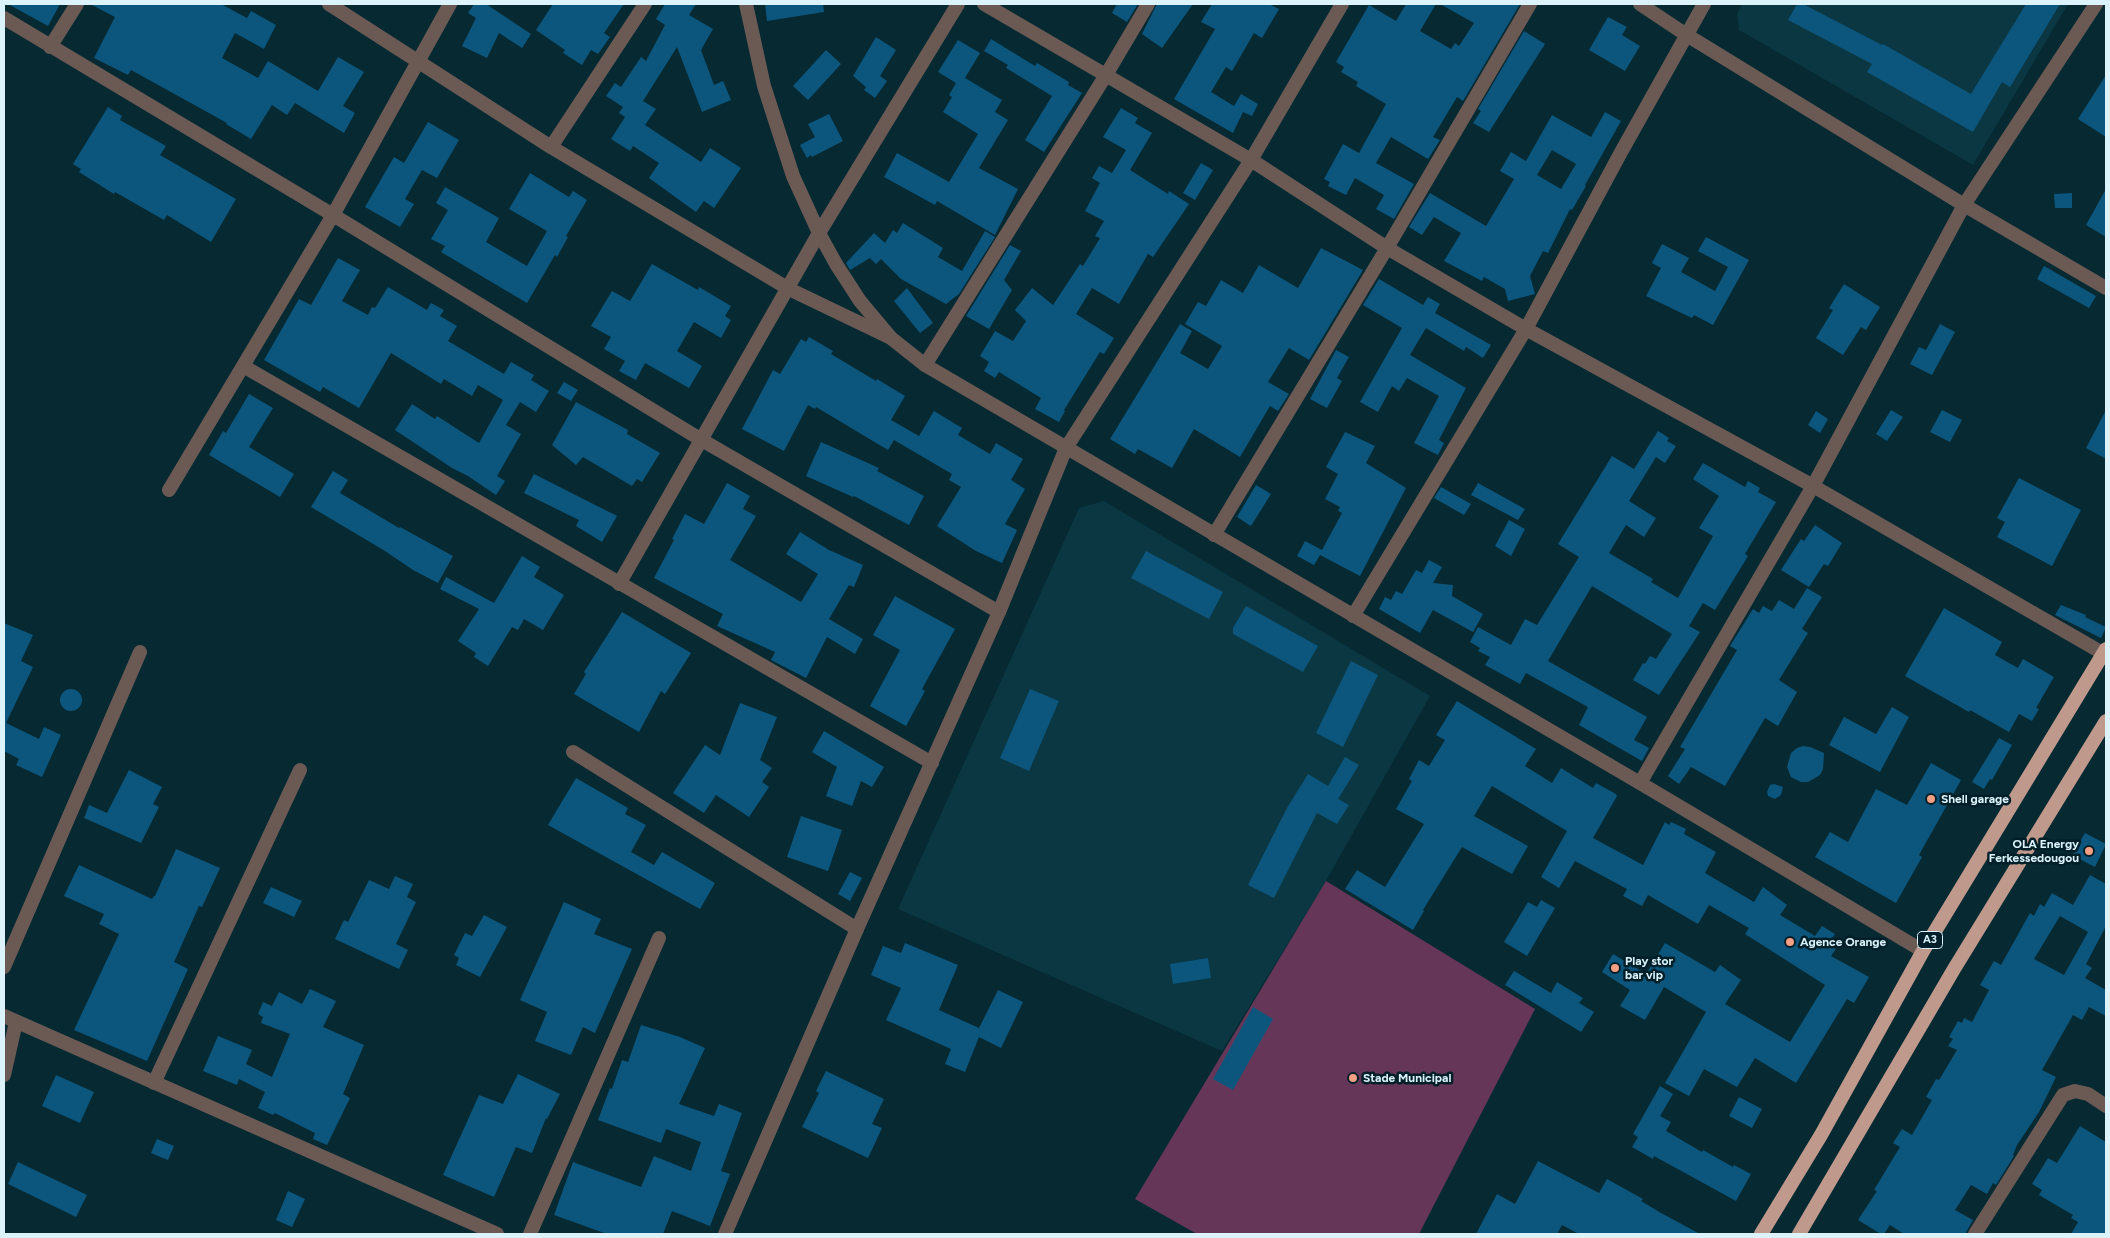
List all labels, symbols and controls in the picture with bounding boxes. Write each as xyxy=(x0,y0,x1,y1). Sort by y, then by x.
place label: Shell garage xyxy=(1941,792,2009,806)
marker: Shell garage xyxy=(1925,793,1937,805)
place label: OLA Energy Ferkessedougou xyxy=(1989,837,2079,865)
marker: OLA Energy Ferkessedougou xyxy=(2083,845,2095,857)
road number: A3 xyxy=(1918,932,1942,948)
place label: Agence Orange xyxy=(1800,935,1886,949)
marker: Agence Orange xyxy=(1784,936,1796,948)
place label: Play stor bar vip xyxy=(1625,954,1673,982)
marker: Play stor bar vip xyxy=(1609,962,1621,974)
place label: Stade Municipal xyxy=(1363,1071,1451,1085)
marker: Stade Municipal xyxy=(1347,1072,1359,1084)

